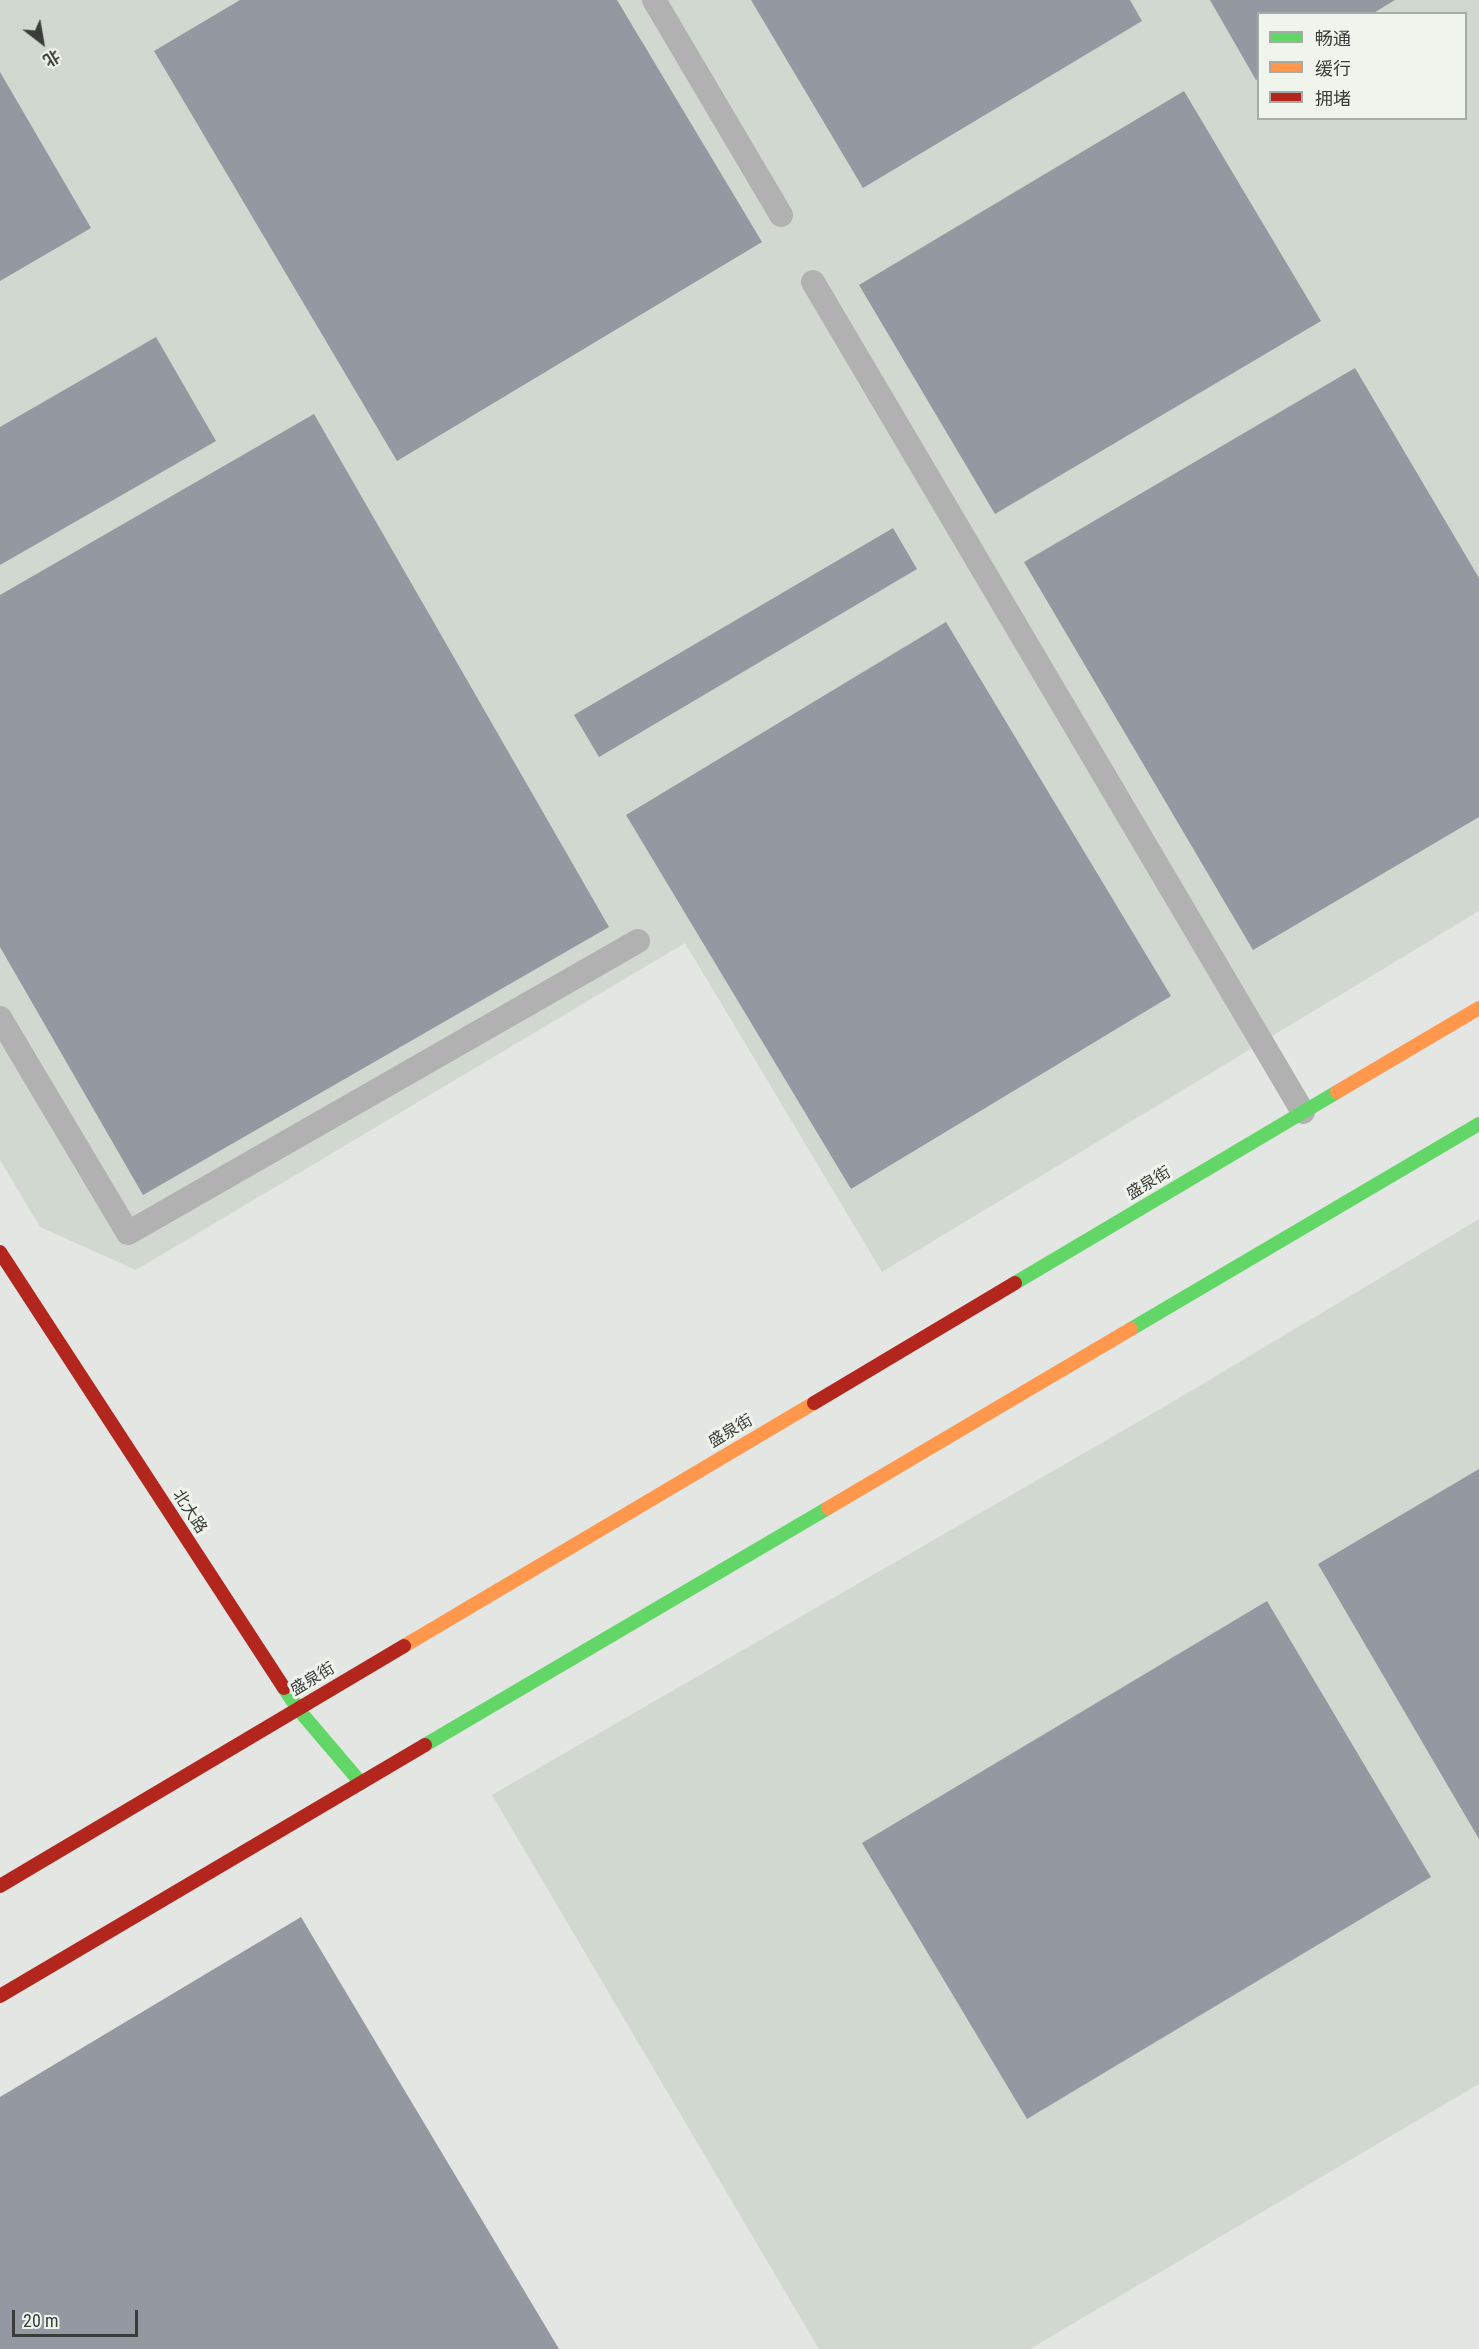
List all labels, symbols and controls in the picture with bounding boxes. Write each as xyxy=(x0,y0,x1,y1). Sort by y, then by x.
north arrow xyxy=(12,12,72,72)
legend xyxy=(1257,12,1467,120)
text: 畅通 xyxy=(1315,28,1351,49)
text: 北 xyxy=(40,46,63,70)
text: 缓行 xyxy=(1315,58,1351,79)
text: 拥堵 xyxy=(1315,88,1351,109)
street label: 盛泉街 xyxy=(1123,1163,1175,1205)
street label: 盛泉街 xyxy=(705,1411,757,1453)
street label: 北大路 xyxy=(168,1487,210,1537)
street label: 盛泉街 xyxy=(287,1659,339,1701)
scale bar xyxy=(15,2298,141,2336)
text: 20 m xyxy=(23,2310,58,2331)

